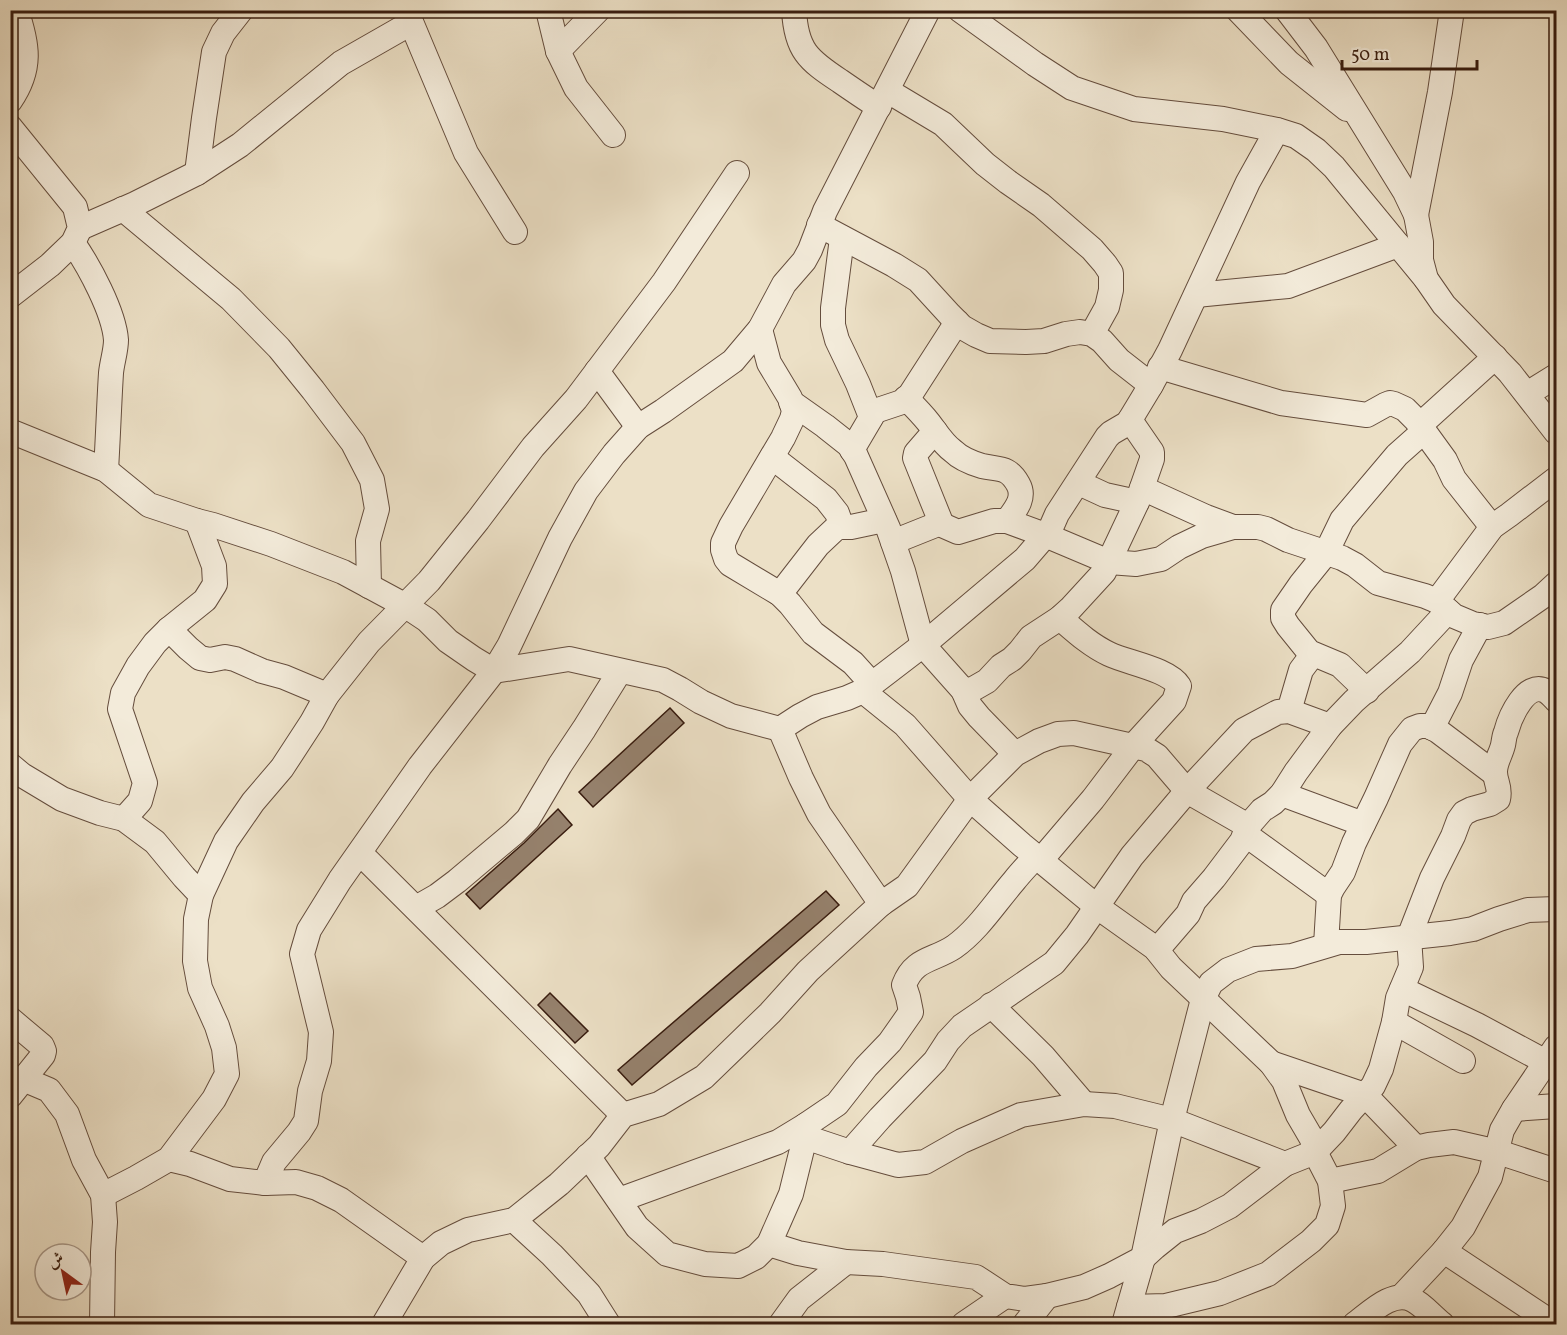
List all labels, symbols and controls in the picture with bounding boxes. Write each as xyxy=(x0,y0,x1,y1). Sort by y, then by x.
scale bar xyxy=(1342,33,1477,71)
text: 50 m xyxy=(1351,43,1390,68)
north arrow xyxy=(33,1242,93,1302)
text: ش xyxy=(43,1248,69,1275)

